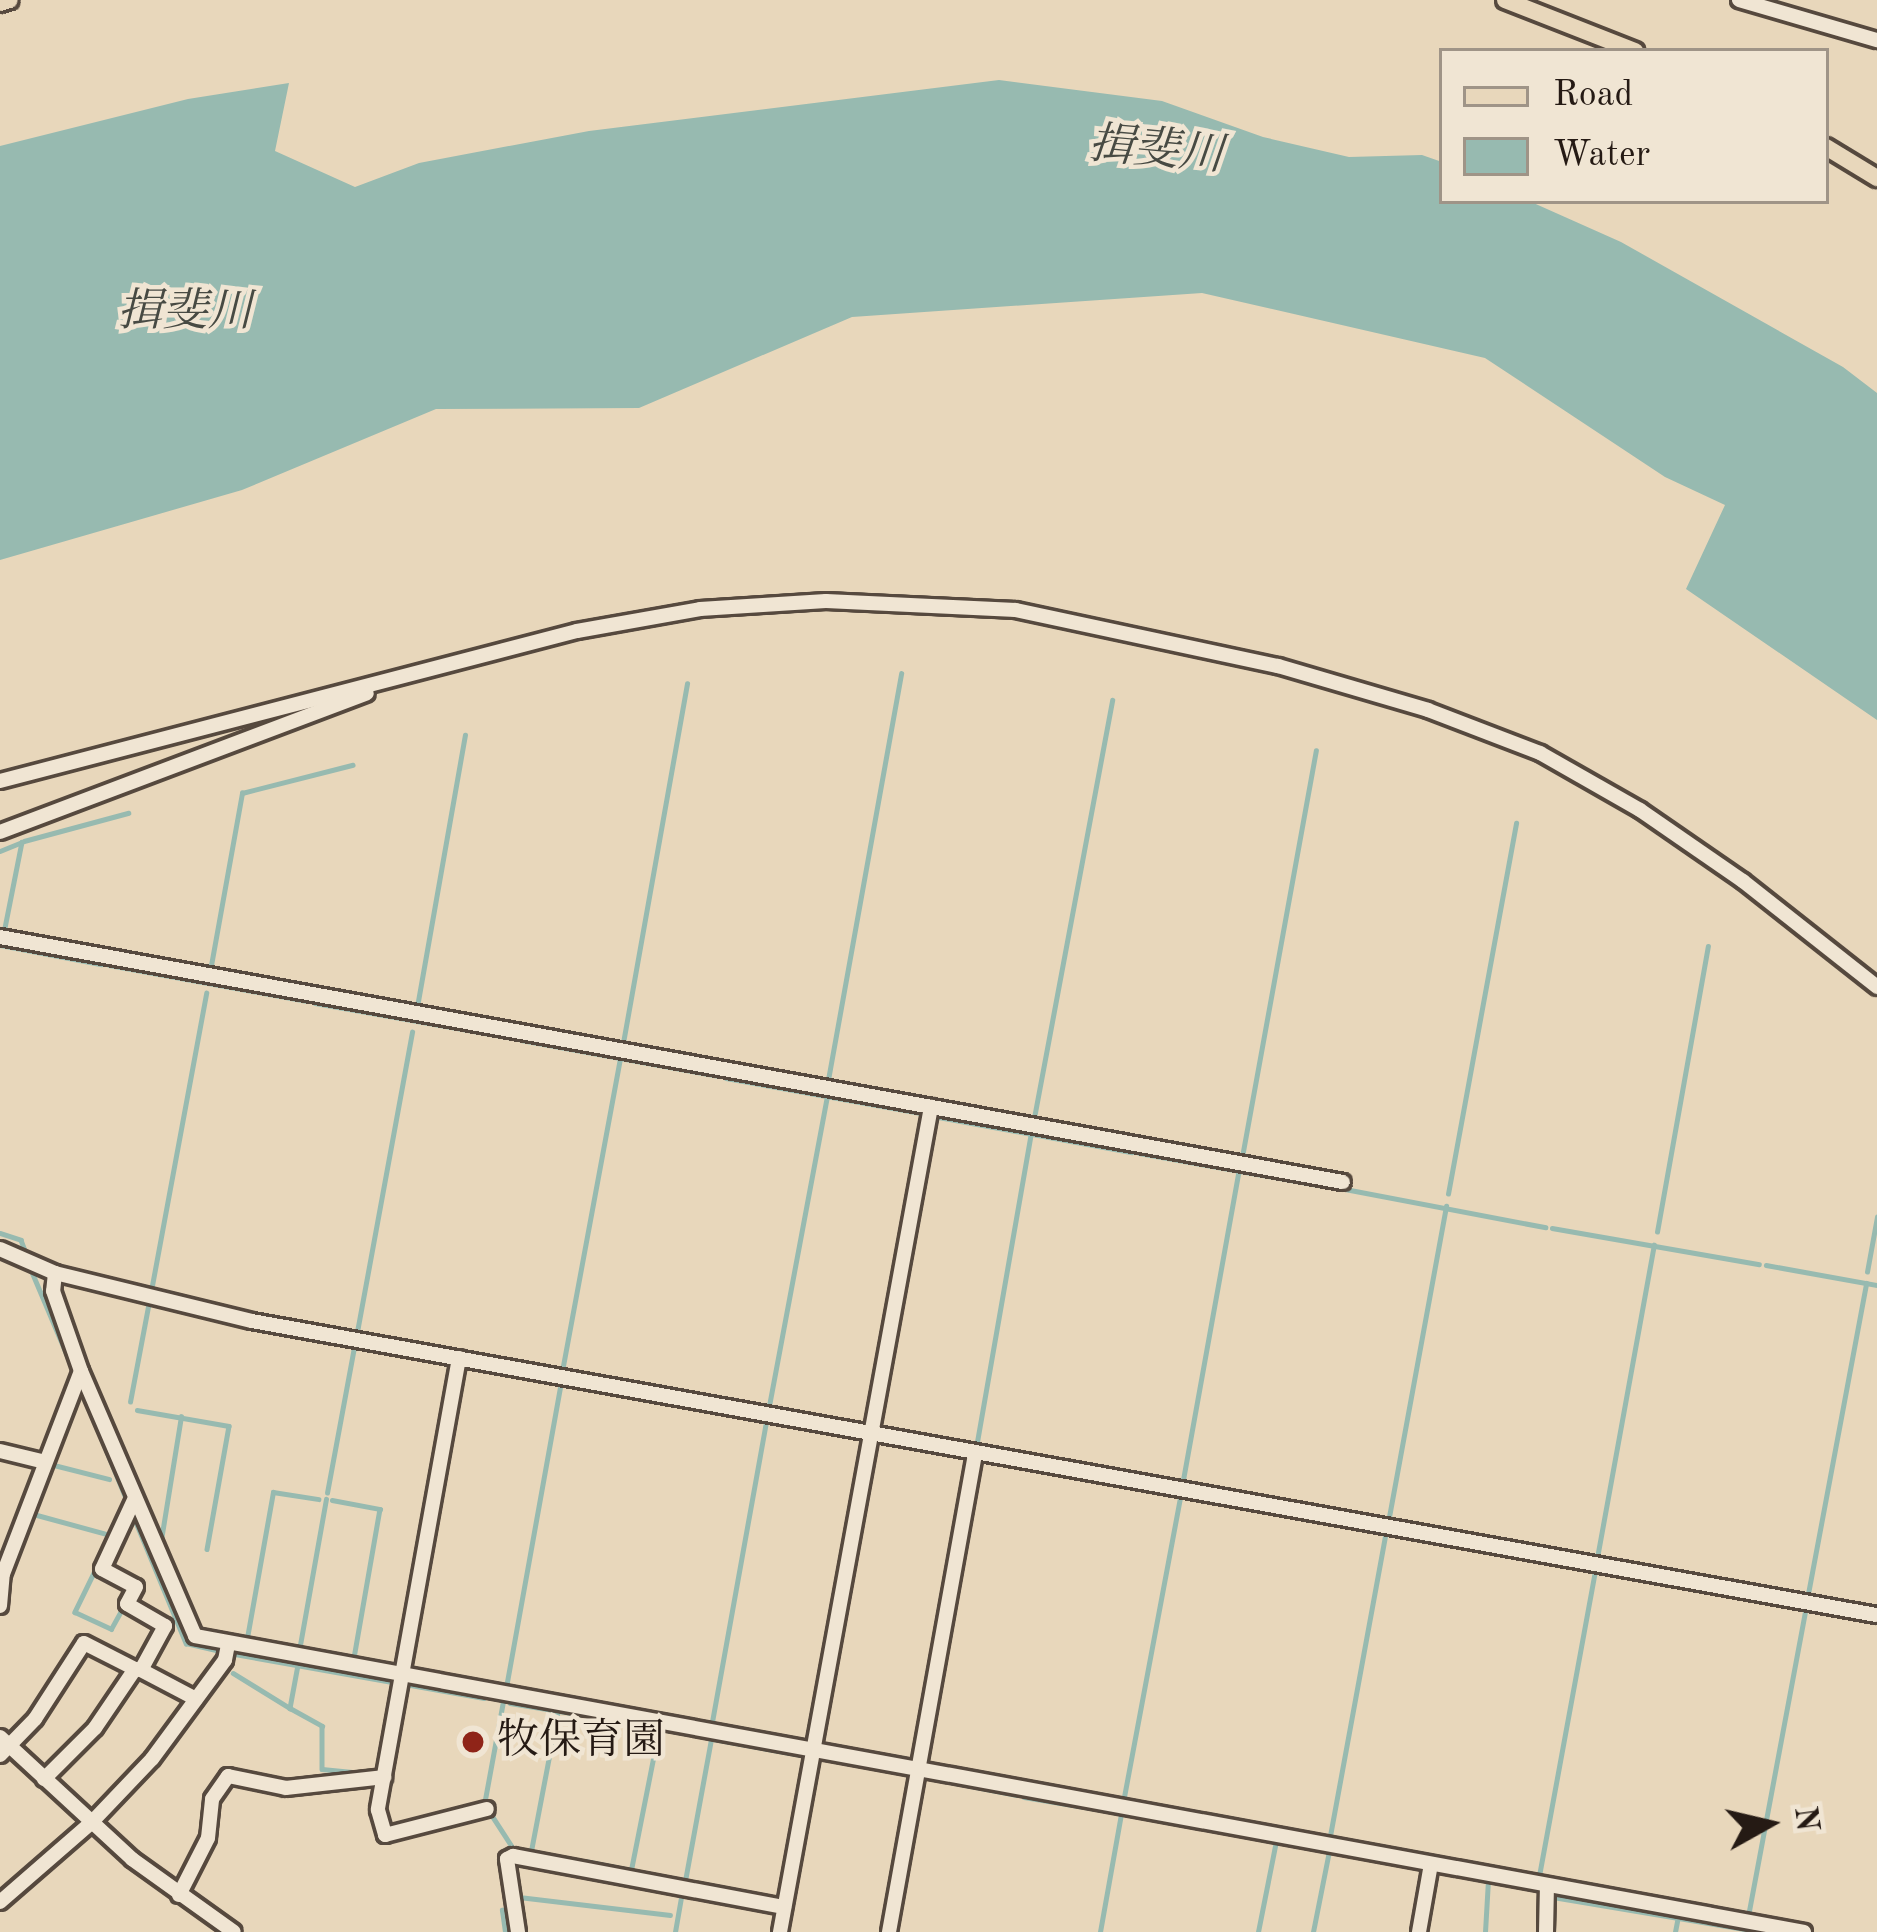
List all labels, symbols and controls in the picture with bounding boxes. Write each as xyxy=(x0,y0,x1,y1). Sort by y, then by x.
legend xyxy=(1439,48,1829,204)
text: Road xyxy=(1553,78,1633,114)
water label: 揖斐川 xyxy=(1086,119,1226,185)
text: Water xyxy=(1553,138,1650,174)
water label: 揖斐川 xyxy=(118,287,252,341)
place label: 牧保育園 xyxy=(497,1717,665,1767)
marker: 牧保育園 xyxy=(460,1729,486,1755)
north arrow xyxy=(1709,1764,1829,1884)
text: N xyxy=(1787,1804,1823,1834)

